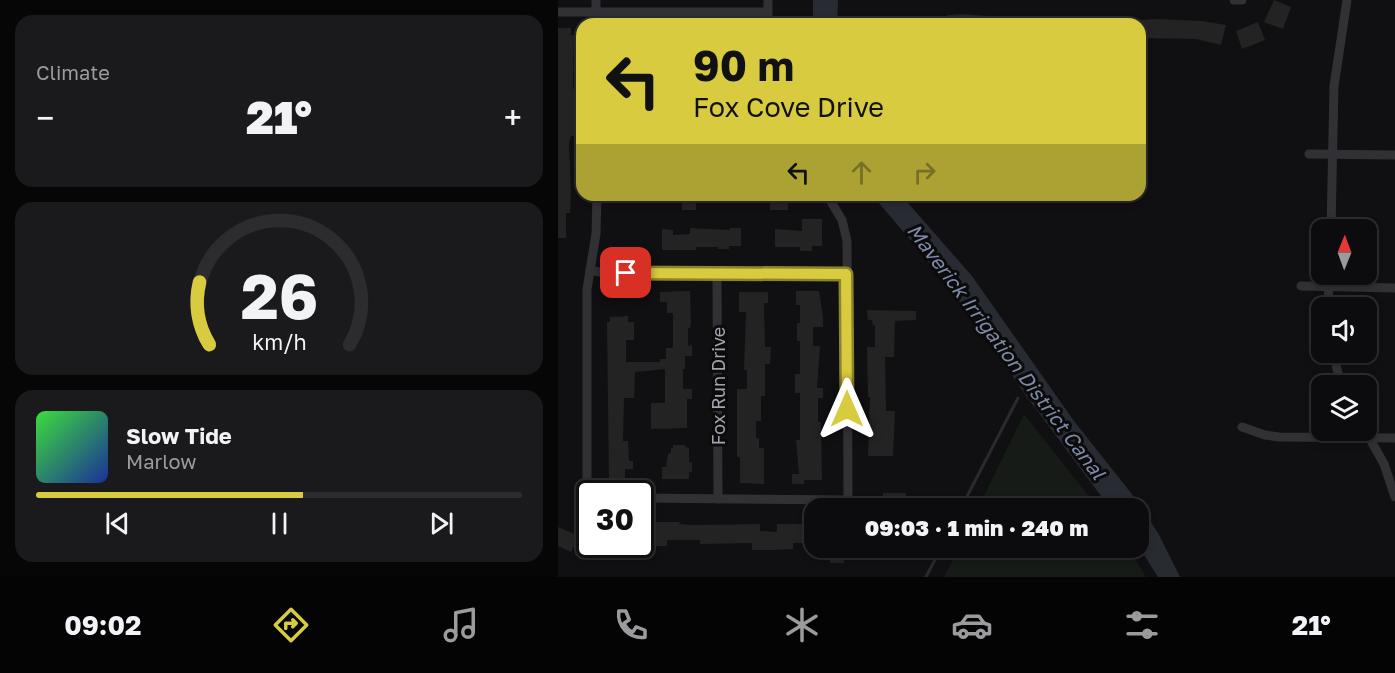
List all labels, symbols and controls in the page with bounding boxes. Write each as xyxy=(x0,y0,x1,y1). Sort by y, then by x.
text: 90 m xyxy=(693,40,794,90)
icon: left xyxy=(594,42,672,120)
text: Climate xyxy=(36,60,110,84)
text: 21° xyxy=(246,90,312,144)
text: Fox Cove Drive xyxy=(693,91,884,123)
text: − xyxy=(36,98,54,137)
text: + xyxy=(504,98,522,137)
icon: left xyxy=(782,156,815,189)
icon: ahead xyxy=(845,156,878,189)
icon: right xyxy=(908,156,941,189)
water label: Maverick Irrigation District Canal xyxy=(902,218,1111,485)
north arrow xyxy=(1311,219,1377,285)
map controls xyxy=(1311,219,1377,441)
pin xyxy=(600,247,651,298)
icon: arrive xyxy=(609,256,642,289)
text: 26 xyxy=(240,259,318,334)
button: sound xyxy=(1311,297,1377,363)
street label: Fox Run Drive xyxy=(707,327,729,445)
text: km/h xyxy=(252,330,306,356)
button: layers xyxy=(1311,375,1377,441)
position arrow xyxy=(815,377,879,441)
text: Slow Tide xyxy=(126,422,232,449)
text: Marlow xyxy=(126,449,197,473)
speed limit sign: 30 xyxy=(576,480,654,558)
icon: previous xyxy=(101,507,134,540)
icon: pause xyxy=(263,507,296,540)
icon: next xyxy=(425,507,458,540)
text: 09:03 · 1 min · 240 m xyxy=(865,514,1088,541)
icon: directions xyxy=(270,604,312,646)
icon: music xyxy=(440,604,482,646)
icon: phone xyxy=(610,604,652,646)
icon: climate xyxy=(781,604,823,646)
icon: car xyxy=(951,604,993,646)
icon: filters xyxy=(1121,604,1163,646)
text: 09:02 xyxy=(64,609,142,641)
text: 21° xyxy=(1292,609,1331,641)

